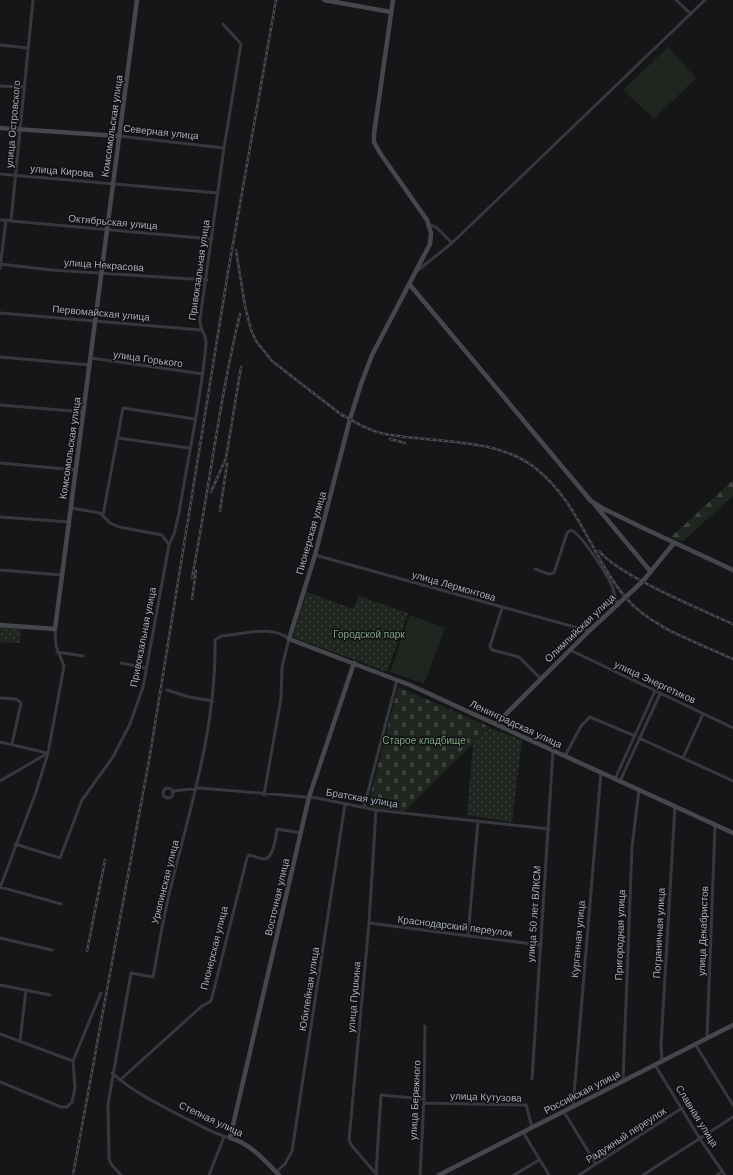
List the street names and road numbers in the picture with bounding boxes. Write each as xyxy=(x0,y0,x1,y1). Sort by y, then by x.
street label: Комсомольская улица xyxy=(99,74,125,178)
street label: улица Островского xyxy=(4,79,22,168)
street label: Северная улица xyxy=(123,123,200,141)
street label: улица Кирова xyxy=(30,163,95,179)
street label: Октябрьская улица xyxy=(68,213,159,231)
street label: Привокзальная улица xyxy=(186,219,212,321)
street label: улица Некрасова xyxy=(64,257,145,273)
street label: Первомайская улица xyxy=(52,303,151,323)
street label: улица Горького xyxy=(112,349,184,369)
street label: Комсомольская улица xyxy=(57,396,83,500)
street label: Пионерская улица xyxy=(294,490,328,576)
street label: улица Лермонтова xyxy=(411,569,498,603)
street label: Привокзальная улица xyxy=(128,586,158,688)
street label: Олимпийская улица xyxy=(543,591,618,664)
street label: улица Энергетиков xyxy=(613,658,697,706)
street label: Ленинградская улица xyxy=(468,698,564,750)
street label: Братская улица xyxy=(325,786,399,810)
street label: Урюпинская улица xyxy=(149,838,181,925)
street label: Восточная улица xyxy=(263,857,291,937)
street label: улица 50 лет ВЛКСМ xyxy=(525,865,543,963)
street label: улица Декабристов xyxy=(696,886,710,976)
street label: Пограничная улица xyxy=(651,887,667,979)
street label: Пригородная улица xyxy=(613,889,627,981)
street label: Курганная улица xyxy=(569,899,587,978)
street label: Пионерская улица xyxy=(198,905,230,991)
street label: Краснодарский переулок xyxy=(397,913,514,939)
street label: Юбилейная улица xyxy=(297,946,321,1032)
street label: улица Пушкина xyxy=(345,960,363,1033)
street label: улица Бережного xyxy=(407,1059,423,1140)
street label: Российская улица xyxy=(542,1068,622,1116)
street label: Славная улица xyxy=(674,1083,721,1149)
street label: улица Кутузова xyxy=(450,1090,522,1104)
street label: Степная улица xyxy=(177,1099,245,1139)
street label: Радужный переулок xyxy=(584,1105,669,1165)

